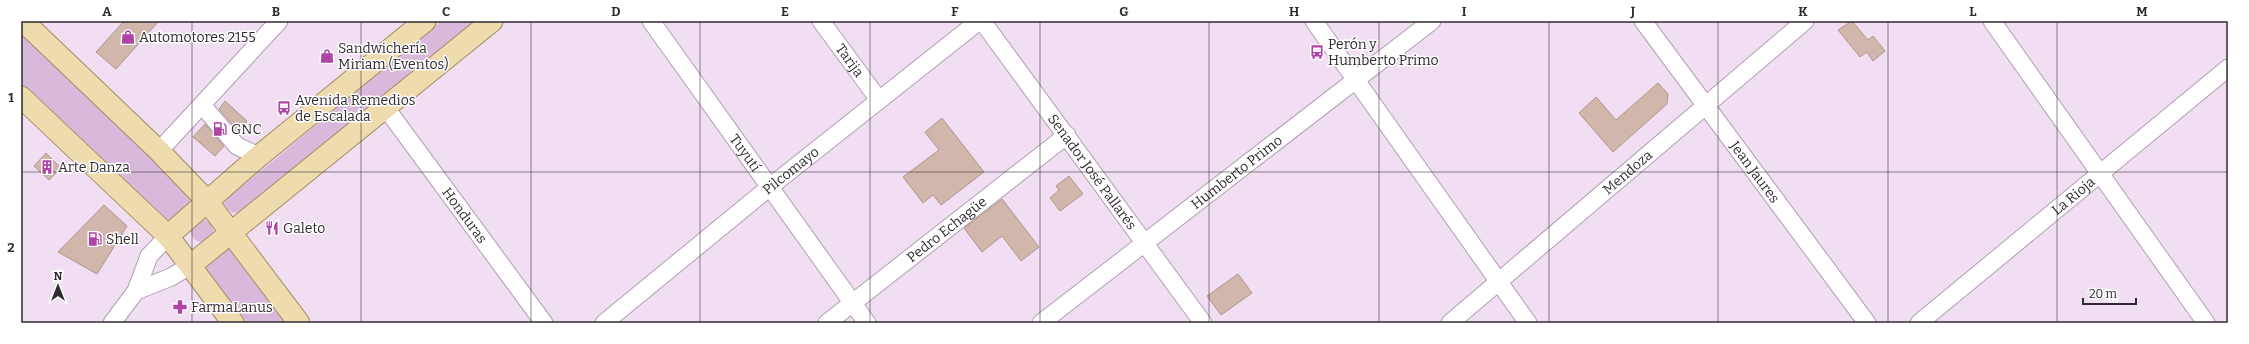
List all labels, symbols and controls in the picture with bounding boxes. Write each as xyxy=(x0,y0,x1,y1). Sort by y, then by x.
text: A xyxy=(102,4,112,19)
text: B xyxy=(272,4,280,19)
text: C xyxy=(442,4,450,19)
text: D xyxy=(611,4,621,19)
text: E xyxy=(781,4,789,19)
text: F xyxy=(951,4,959,19)
text: G xyxy=(1119,4,1129,19)
text: H xyxy=(1289,4,1299,19)
text: I xyxy=(1462,4,1467,19)
text: J xyxy=(1630,4,1636,19)
text: K xyxy=(1798,4,1808,19)
text: L xyxy=(1969,4,1977,19)
text: M xyxy=(2136,4,2148,19)
shop icon: Automotores 2155 xyxy=(120,29,136,45)
place label: Automotores 2155 xyxy=(139,29,256,46)
place label: Perón y Humberto Primo xyxy=(1328,36,1439,69)
place label: Sandwichería Miriam (Eventos) xyxy=(338,40,449,73)
street label: Tarija xyxy=(832,41,868,81)
bus stop icon: Perón y Humberto Primo xyxy=(1309,44,1325,60)
shop icon: Sandwichería Miriam (Eventos) xyxy=(319,48,335,64)
text: 1 xyxy=(8,90,14,105)
place label: Avenida Remedios de Escalada xyxy=(295,92,415,125)
bus stop icon: Avenida Remedios de Escalada xyxy=(276,100,292,116)
street label: Senador José Pallarés xyxy=(1044,111,1140,233)
fuel station icon: GNC xyxy=(212,121,228,137)
place label: GNC xyxy=(231,121,261,138)
street label: Tuyutí xyxy=(726,131,764,176)
street label: Humberto Primo xyxy=(1188,132,1286,213)
street label: Jean Jaures xyxy=(1726,137,1783,206)
street label: Pilcomayo xyxy=(759,143,823,198)
street label: Mendoza xyxy=(1600,146,1656,198)
building icon: Arte Danza xyxy=(39,159,55,175)
place label: Arte Danza xyxy=(58,159,130,176)
street label: La Rioja xyxy=(2049,173,2099,219)
street label: Honduras xyxy=(438,184,490,247)
street label: Pedro Echagüe xyxy=(904,193,990,266)
restaurant icon: Galeto xyxy=(264,220,280,236)
place label: Galeto xyxy=(283,220,325,237)
fuel station icon: Shell xyxy=(87,231,103,247)
place label: Shell xyxy=(106,231,139,248)
text: 2 xyxy=(7,240,15,255)
north arrow xyxy=(38,266,78,306)
text: N xyxy=(54,270,63,283)
scale bar xyxy=(2083,280,2136,306)
text: 20 m xyxy=(2089,287,2118,301)
pharmacy icon: FarmaLanus xyxy=(172,299,188,315)
place label: FarmaLanus xyxy=(191,299,273,316)

